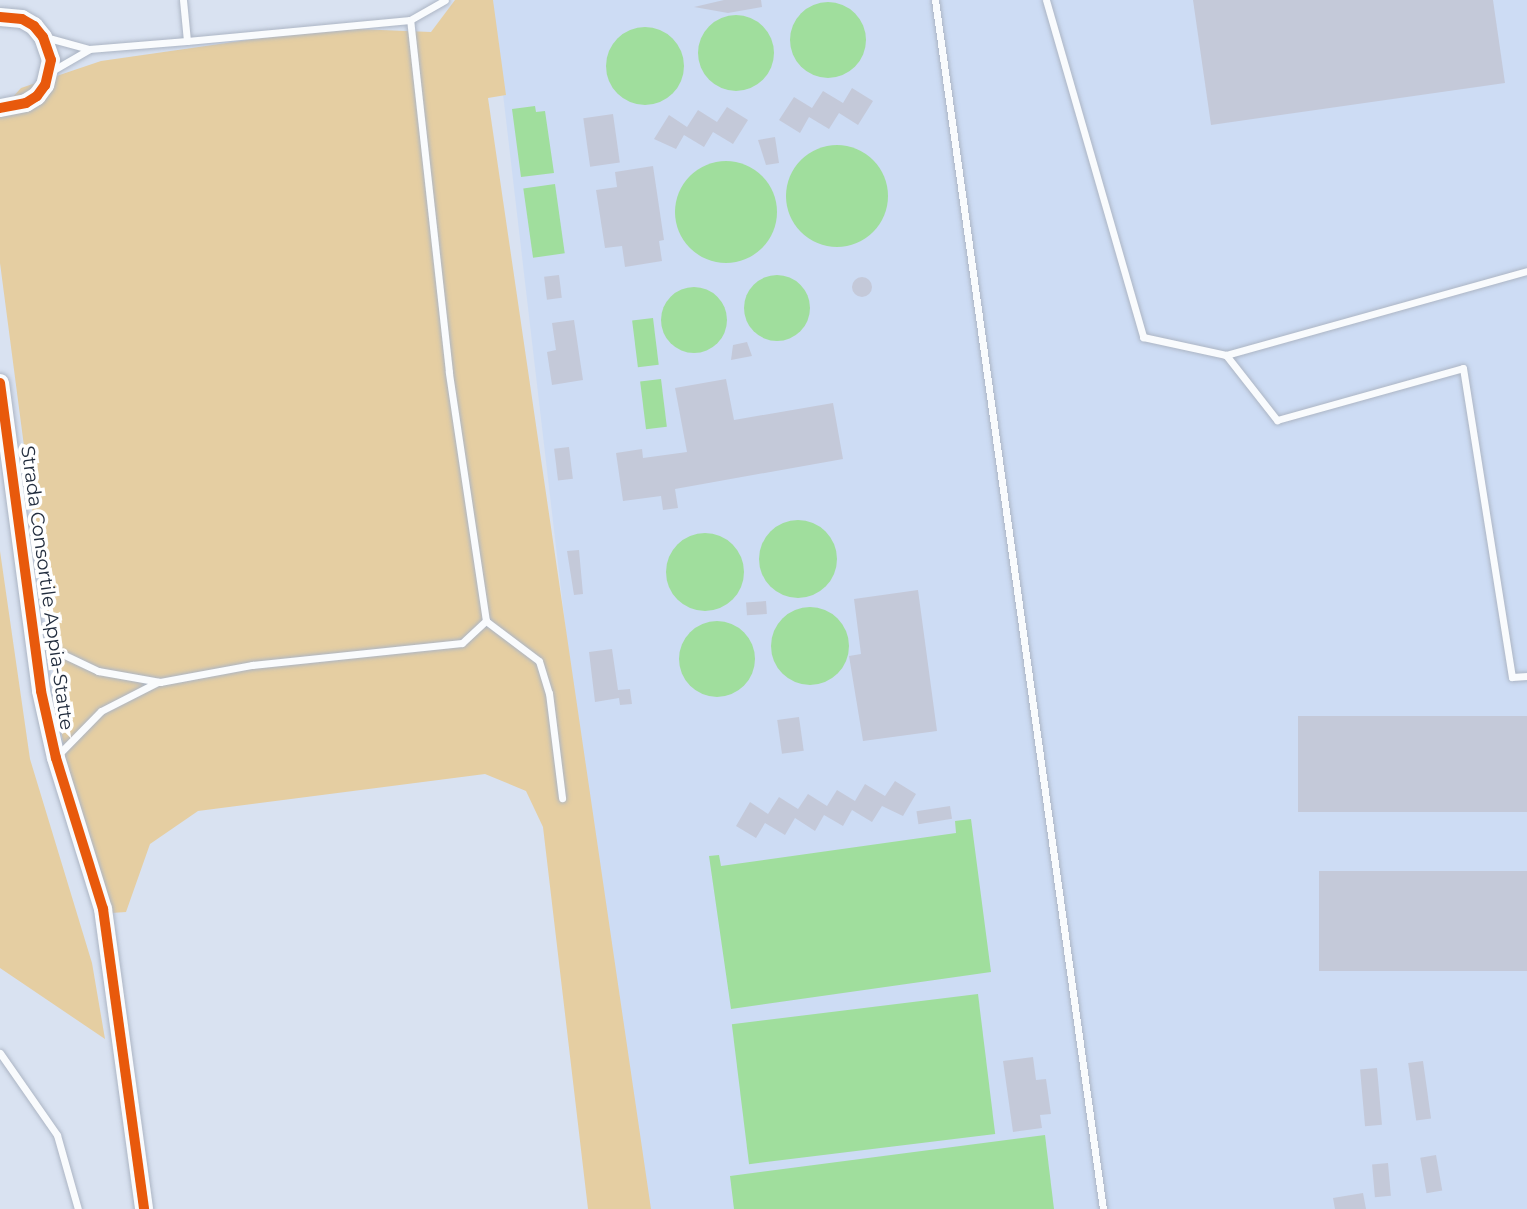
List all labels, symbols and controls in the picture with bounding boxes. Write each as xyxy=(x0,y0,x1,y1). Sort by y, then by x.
street label: Strada Consortile Appia-Statte xyxy=(16,444,78,732)

